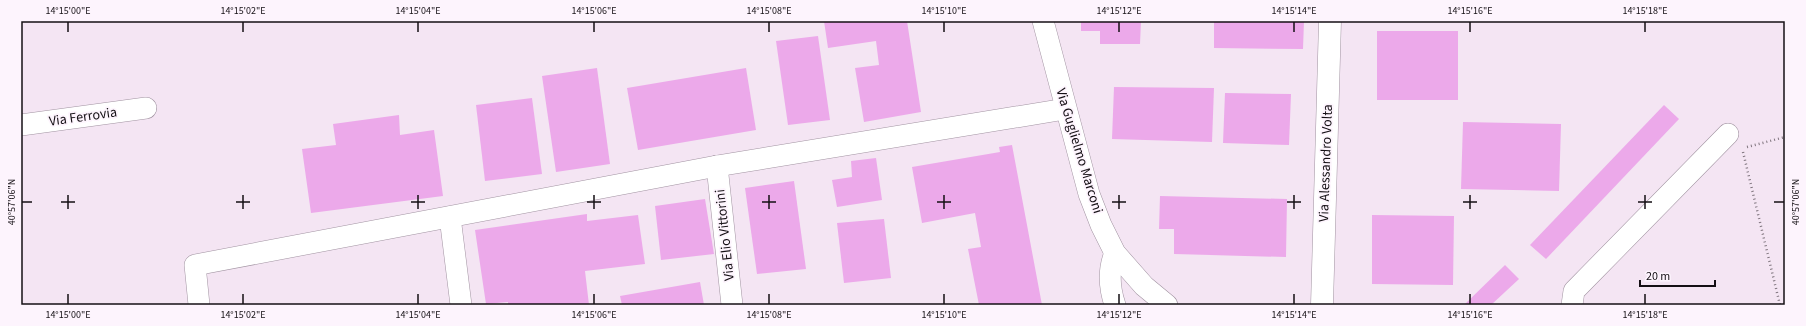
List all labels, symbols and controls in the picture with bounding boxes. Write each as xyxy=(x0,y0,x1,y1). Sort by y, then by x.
text: 14°15'00"E xyxy=(45,4,91,18)
text: 14°15'02"E xyxy=(220,4,266,18)
text: 14°15'04"E xyxy=(395,4,441,18)
text: 14°15'06"E xyxy=(571,4,617,18)
text: 14°15'08"E xyxy=(746,4,792,18)
text: 14°15'10"E xyxy=(921,4,967,18)
text: 14°15'12"E xyxy=(1096,4,1142,18)
text: 14°15'14"E xyxy=(1271,4,1317,18)
text: 14°15'16"E xyxy=(1447,4,1493,18)
text: 14°15'18"E xyxy=(1622,4,1668,18)
street label: Via Guglielmo Marconi xyxy=(1050,86,1108,216)
street label: Via Ferrovia xyxy=(48,102,118,132)
street label: Via Alessandro Volta xyxy=(1314,104,1338,222)
text: 40°57'06"N xyxy=(5,179,19,225)
text: 40°57'06"N xyxy=(1789,179,1803,225)
street label: Via Elio Vittorini xyxy=(710,188,740,282)
scale bar xyxy=(1640,262,1715,288)
text: 20 m xyxy=(1646,268,1670,285)
text: 14°15'00"E xyxy=(45,308,91,322)
text: 14°15'02"E xyxy=(220,308,266,322)
text: 14°15'04"E xyxy=(395,308,441,322)
text: 14°15'06"E xyxy=(571,308,617,322)
text: 14°15'08"E xyxy=(746,308,792,322)
text: 14°15'10"E xyxy=(921,308,967,322)
text: 14°15'12"E xyxy=(1096,308,1142,322)
text: 14°15'14"E xyxy=(1271,308,1317,322)
text: 14°15'16"E xyxy=(1447,308,1493,322)
text: 14°15'18"E xyxy=(1622,308,1668,322)

